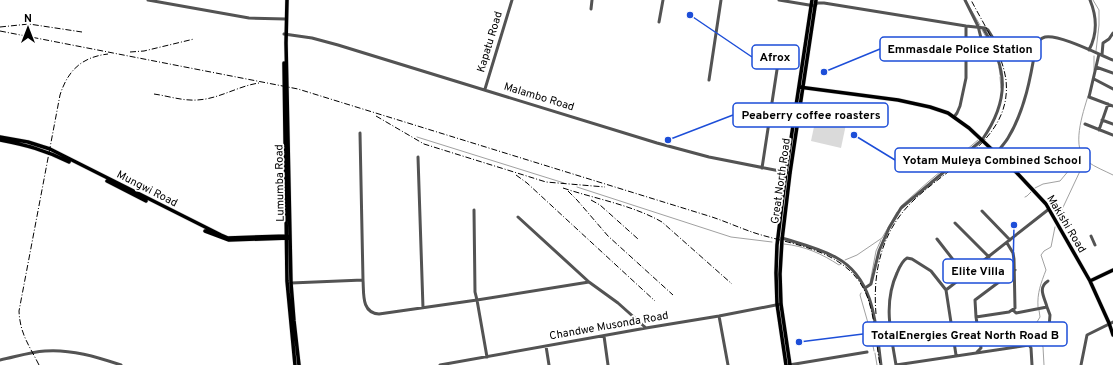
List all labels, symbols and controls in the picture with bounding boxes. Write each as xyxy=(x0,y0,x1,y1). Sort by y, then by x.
north arrow xyxy=(8,8,48,48)
street label: Kapatu Road xyxy=(474,10,506,74)
text: N xyxy=(24,12,32,26)
callout: Emmasdale Police Station xyxy=(880,37,1041,61)
text: Emmasdale Police Station xyxy=(887,42,1033,58)
callout: Afrox xyxy=(752,45,799,69)
text: Afrox xyxy=(760,50,791,66)
street label: Malambo Road xyxy=(502,80,576,114)
callout: Peaberry coffee roasters xyxy=(733,103,888,127)
text: Peaberry coffee roasters xyxy=(741,108,881,124)
street label: Great North Road xyxy=(768,137,794,225)
street label: Lumumba Road xyxy=(272,144,288,222)
callout: Yotam Muleya Combined School xyxy=(895,148,1090,172)
text: Yotam Muleya Combined School xyxy=(903,153,1081,169)
street label: Mungwi Road xyxy=(114,168,180,210)
street label: Makishi Road xyxy=(1043,192,1089,256)
callout: Elite Villa xyxy=(943,259,1013,283)
text: Elite Villa xyxy=(951,264,1005,280)
street label: Chandwe Musonda Road xyxy=(548,309,670,343)
callout: TotalEnergies Great North Road B xyxy=(863,322,1067,346)
text: TotalEnergies Great North Road B xyxy=(871,328,1059,344)

